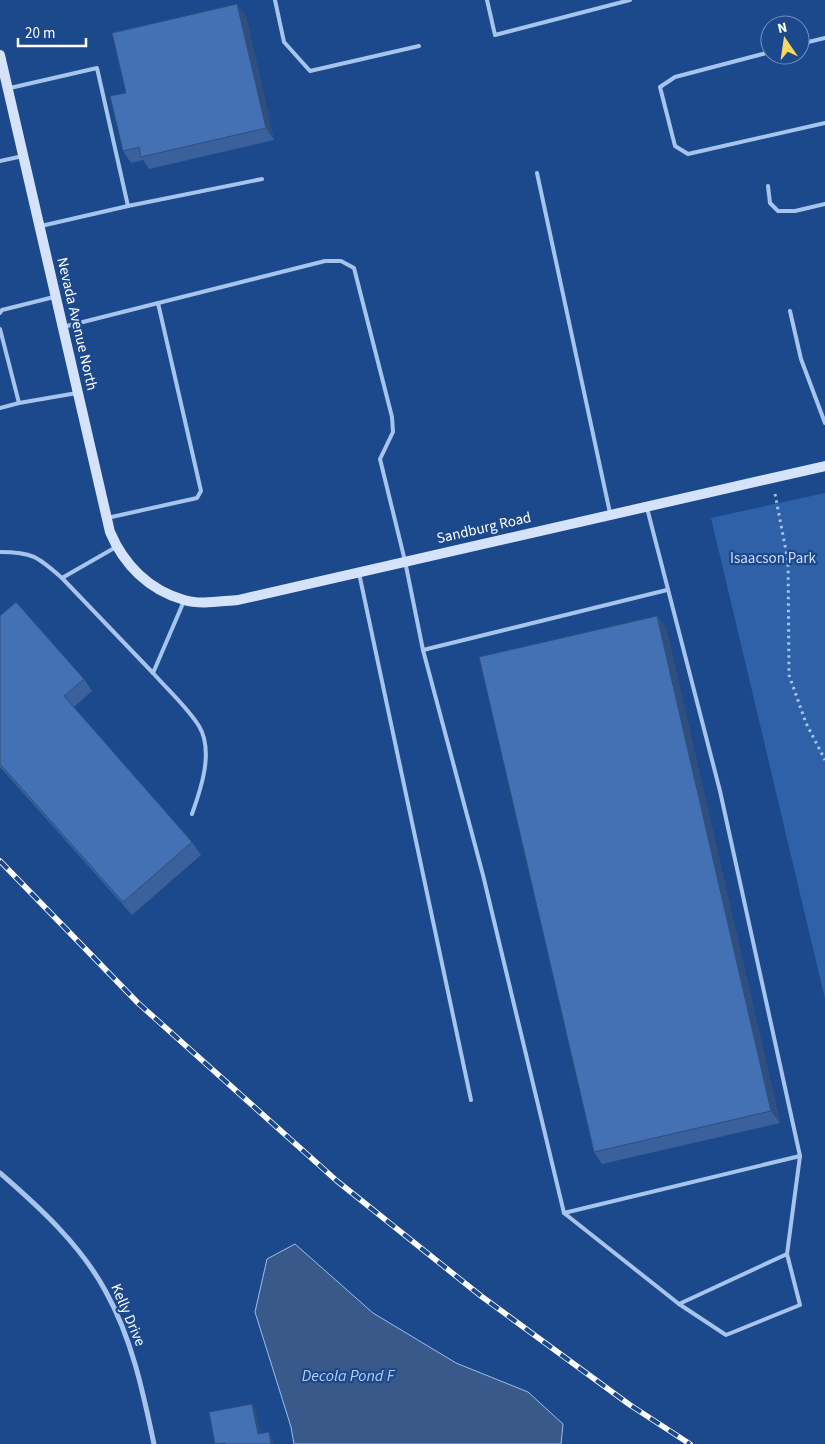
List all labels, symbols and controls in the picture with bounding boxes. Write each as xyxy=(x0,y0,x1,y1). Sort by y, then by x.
scale bar xyxy=(18,15,85,47)
north arrow xyxy=(760,15,810,65)
text: N xyxy=(776,18,789,39)
text: 20 m xyxy=(25,23,55,44)
street label: Nevada Avenue North xyxy=(51,255,103,393)
street label: Sandburg Road xyxy=(435,507,533,549)
park label: Isaacson Park xyxy=(730,548,816,569)
street label: Kelly Drive xyxy=(105,1280,151,1350)
water label: Decola Pond F xyxy=(302,1365,396,1387)

